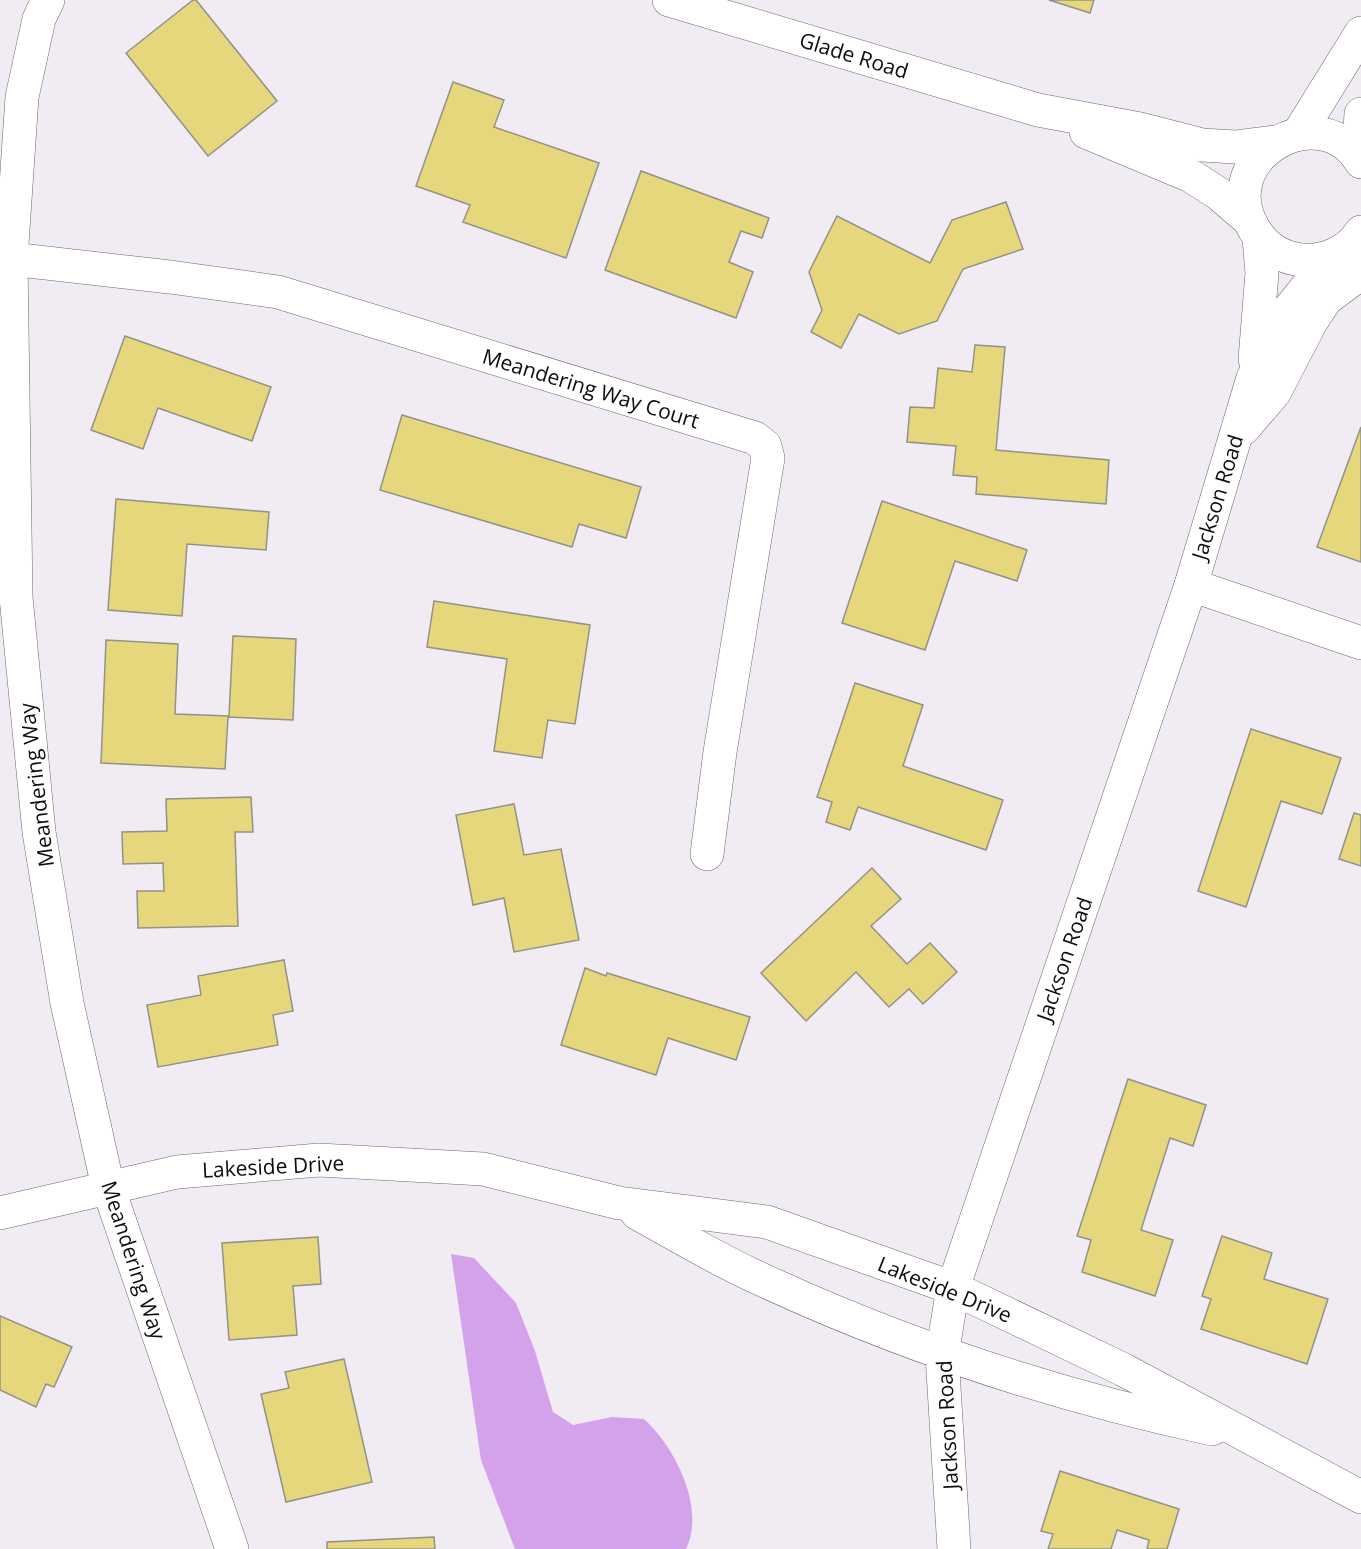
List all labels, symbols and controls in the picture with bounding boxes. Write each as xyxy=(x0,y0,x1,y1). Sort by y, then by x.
street label: Glade Road xyxy=(796,25,912,85)
street label: Meandering Way Court xyxy=(479,342,703,434)
street label: Jackson Road xyxy=(1184,431,1249,565)
street label: Meandering Way xyxy=(12,701,60,869)
street label: Jackson Road xyxy=(1029,893,1098,1027)
street label: Lakeside Drive xyxy=(201,1148,345,1184)
street label: Meandering Way xyxy=(95,1177,173,1343)
street label: Lakeside Drive xyxy=(874,1249,1016,1329)
street label: Jackson Road xyxy=(930,1360,964,1492)

